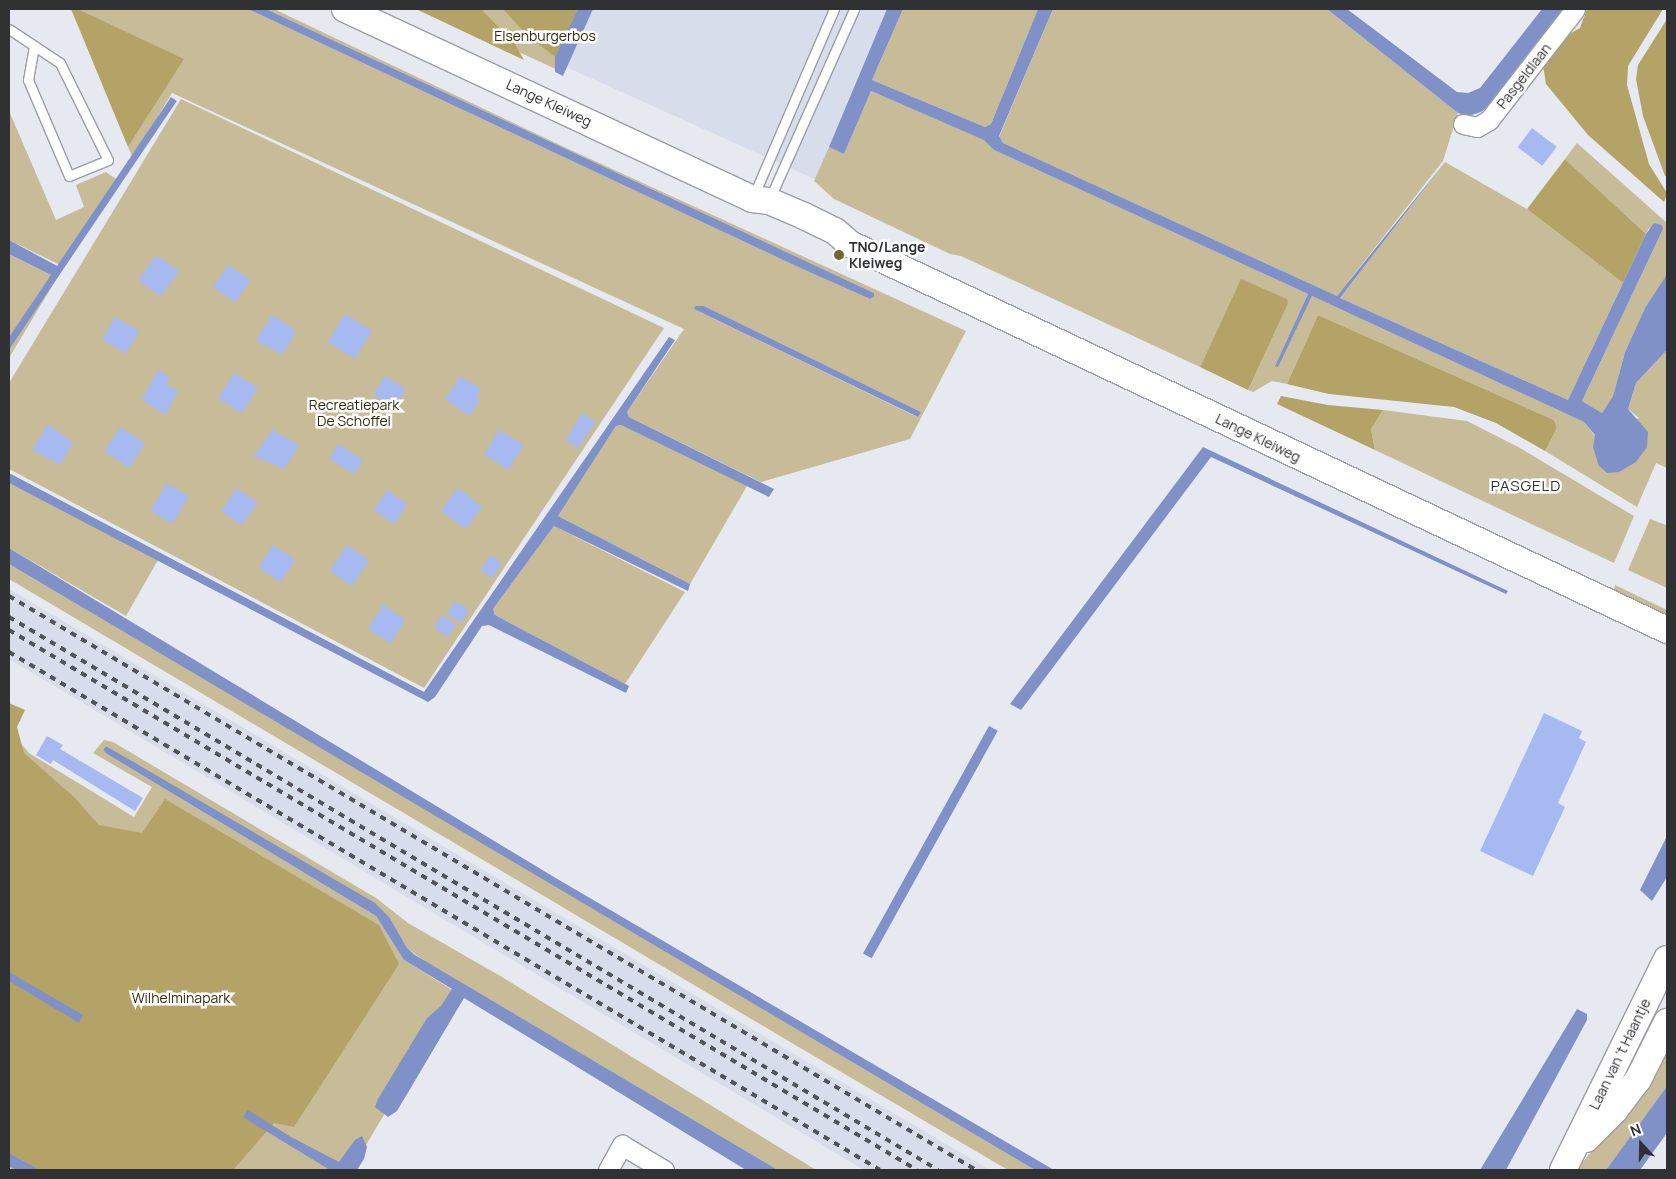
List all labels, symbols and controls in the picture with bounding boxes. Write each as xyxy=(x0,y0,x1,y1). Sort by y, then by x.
park label: Elsenburgerbos xyxy=(494,28,596,44)
street label: Pasgeldlaan xyxy=(1493,40,1555,112)
street label: Lange Kleiweg xyxy=(504,76,594,130)
place label: TNO/Lange Kleiweg xyxy=(849,239,925,272)
marker: TNO/Lange Kleiweg xyxy=(833,249,845,261)
park label: Recreatiepark De Schoffel xyxy=(309,397,399,430)
street label: Lange Kleiweg xyxy=(1213,410,1303,466)
district label: PASGELD xyxy=(1490,477,1562,495)
park label: Wilhelminapark xyxy=(132,990,230,1006)
street label: Laan van 't Haantje xyxy=(1586,996,1654,1112)
north arrow xyxy=(1616,1119,1666,1169)
text: N xyxy=(1627,1119,1644,1140)

